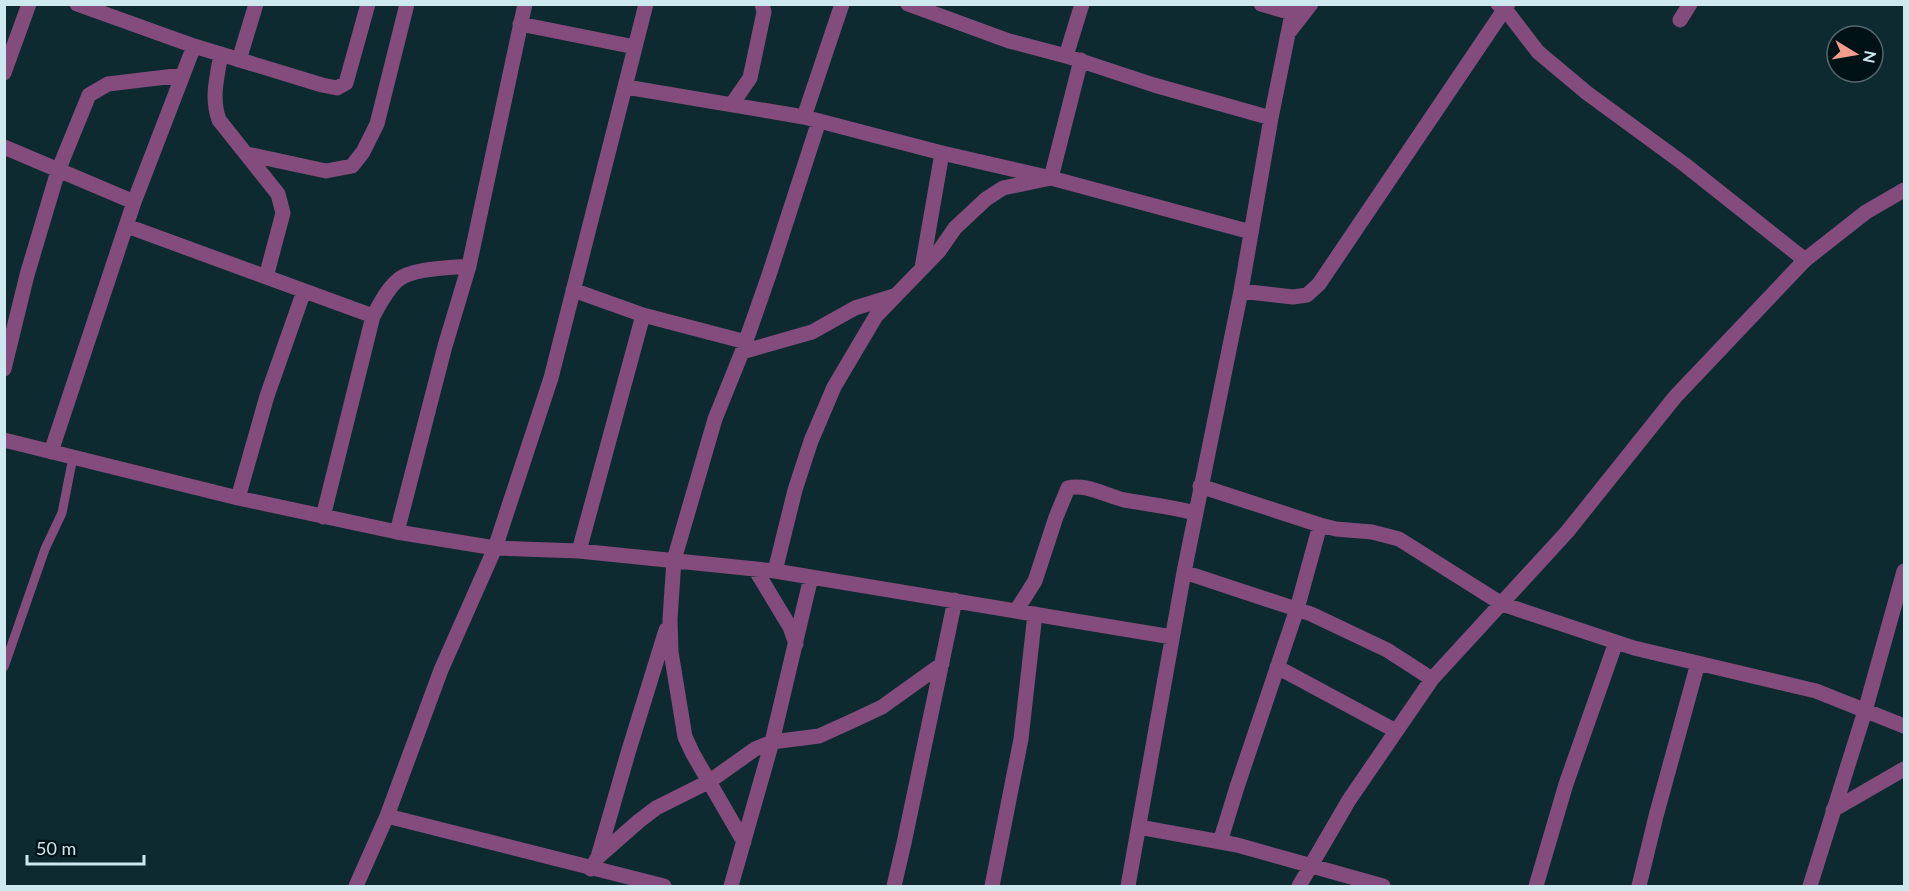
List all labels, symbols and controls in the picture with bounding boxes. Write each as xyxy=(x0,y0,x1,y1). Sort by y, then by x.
north arrow xyxy=(1825,24,1885,84)
text: N xyxy=(1860,49,1881,65)
scale bar xyxy=(27,828,144,866)
text: 50 m xyxy=(36,837,76,859)

